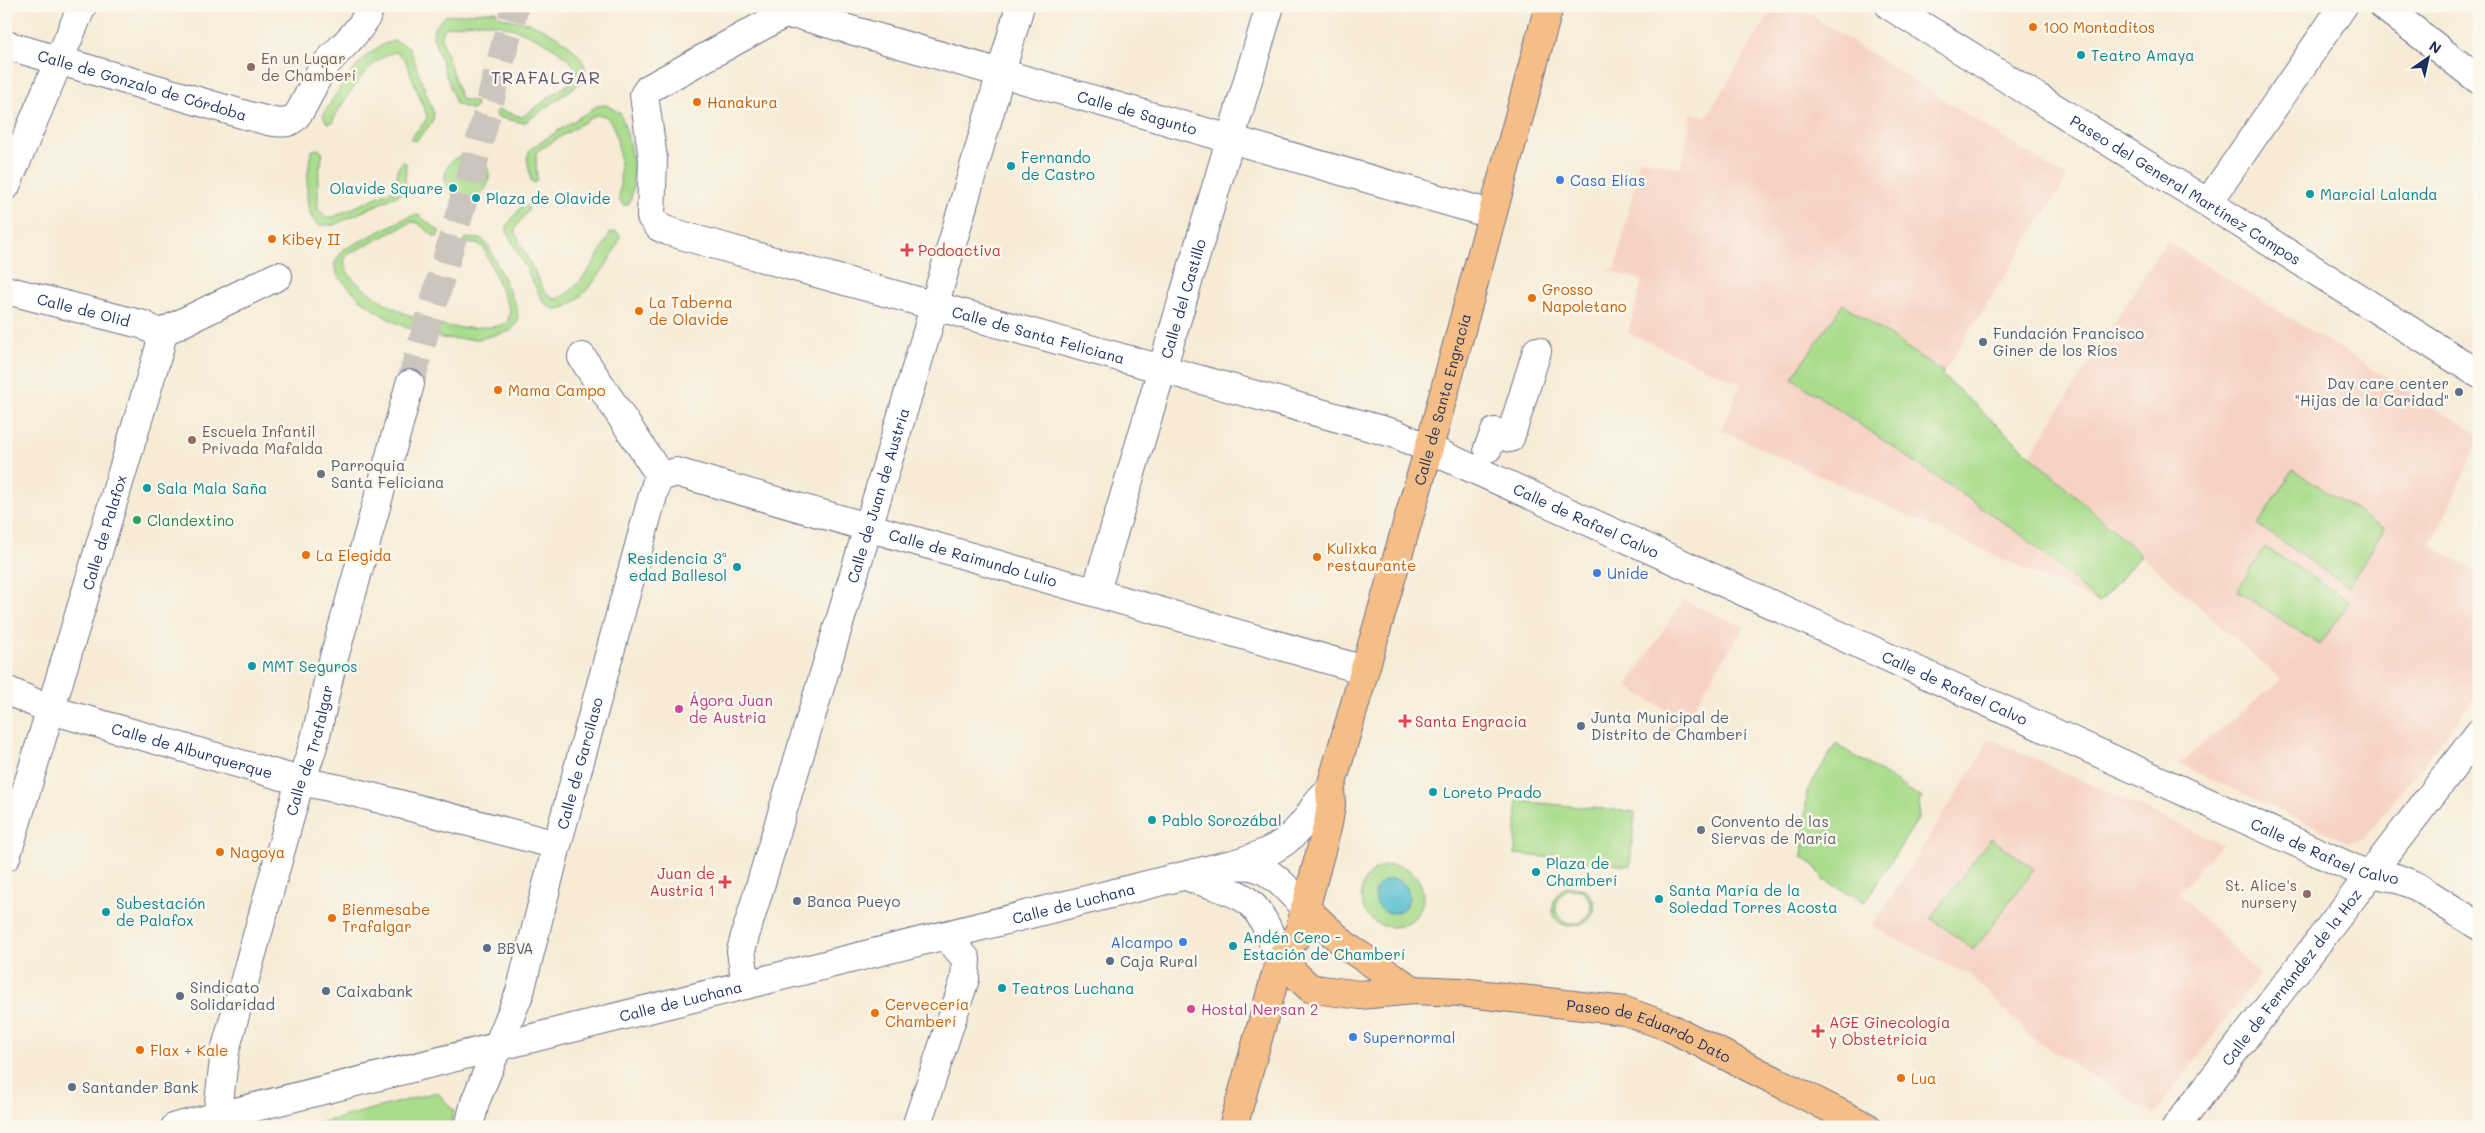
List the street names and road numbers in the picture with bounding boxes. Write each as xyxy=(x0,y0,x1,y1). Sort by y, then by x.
street label: Calle de Gonzalo de Córdoba xyxy=(35,45,249,125)
street label: Calle de Sagunto xyxy=(1075,86,1200,139)
street label: Paseo del General Martínez Campos xyxy=(2067,110,2305,269)
street label: Calle del Castillo xyxy=(1156,236,1210,361)
street label: Calle de Olid xyxy=(35,288,132,331)
street label: Calle de Santa Feliciana xyxy=(950,301,1127,368)
street label: Calle de Santa Engracia xyxy=(1409,311,1475,488)
street label: Calle de Juan de Austria xyxy=(842,405,913,585)
street label: Calle de Palafox xyxy=(77,472,131,592)
street label: Calle de Rafael Calvo xyxy=(1510,479,1662,562)
street label: Calle de Raimundo Lulio xyxy=(887,524,1060,591)
street label: Calle de Rafael Calvo xyxy=(1879,646,2031,729)
street label: Calle de Trafalgar xyxy=(281,683,337,818)
street label: Calle de Garcilaso xyxy=(552,695,607,831)
street label: Calle de Alburquerque xyxy=(109,718,275,783)
street label: Calle de Rafael Calvo xyxy=(2248,813,2401,888)
street label: Calle de Luchana xyxy=(1010,878,1137,928)
street label: Calle de Fernández de la Hoz xyxy=(2217,885,2366,1070)
street label: Calle de Luchana xyxy=(617,976,744,1026)
street label: Paseo de Eduardo Dato xyxy=(1565,994,1735,1067)

